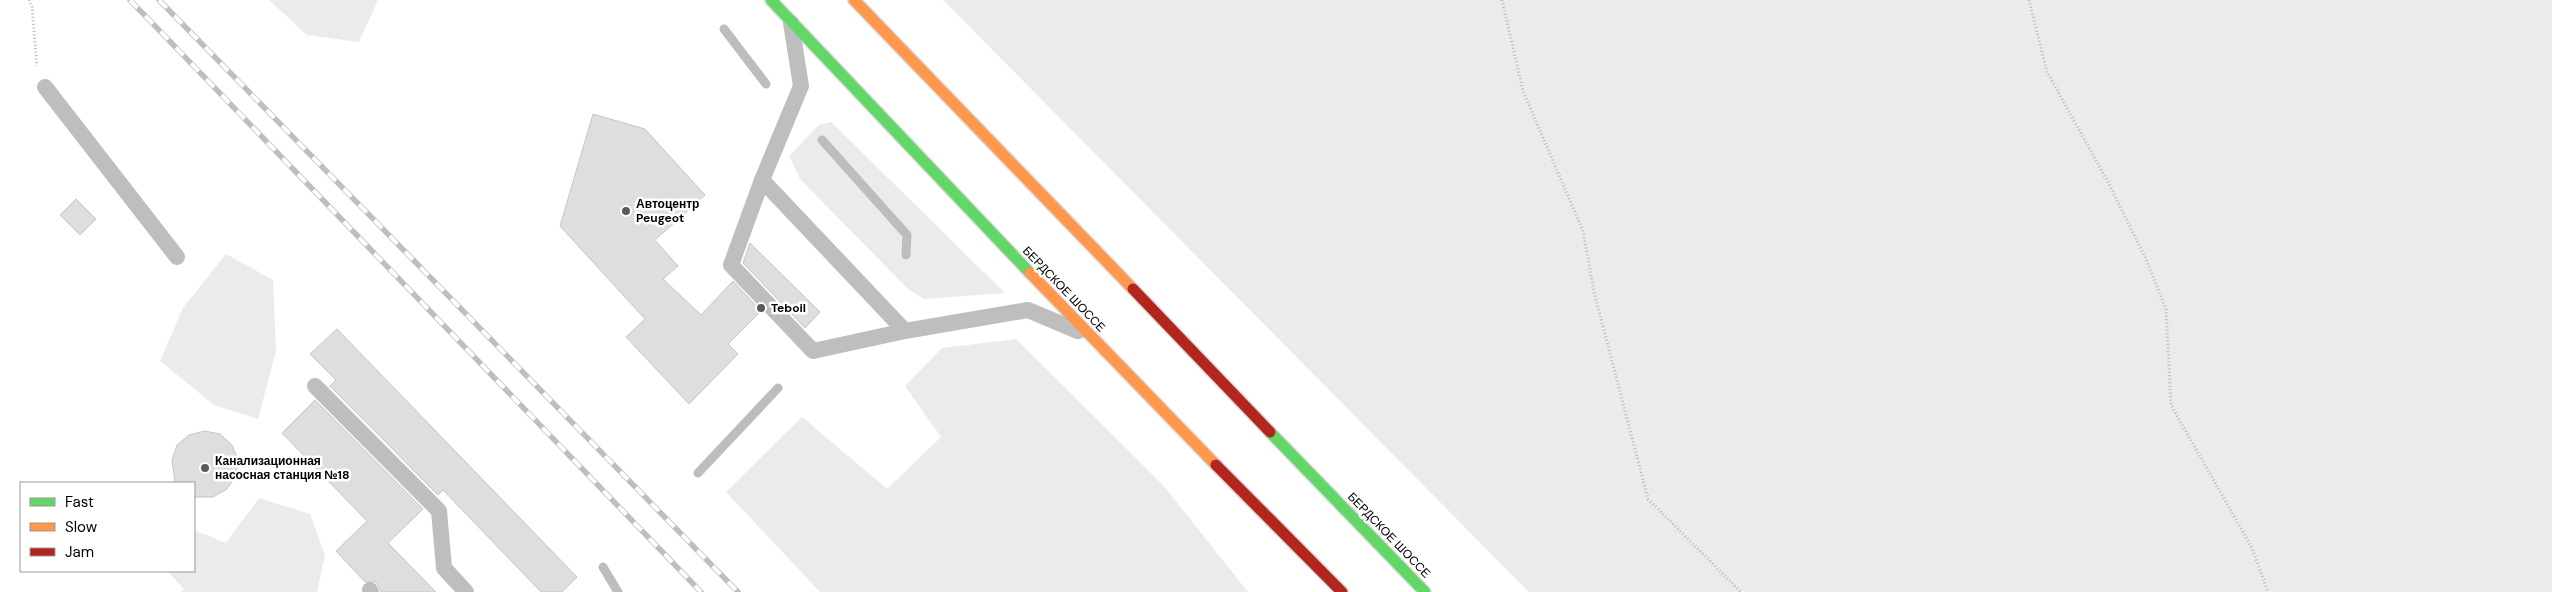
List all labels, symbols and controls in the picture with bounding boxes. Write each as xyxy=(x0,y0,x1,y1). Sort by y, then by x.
place label: Автоцентр Peugeot xyxy=(636,196,699,226)
marker: Автоцентр Peugeot xyxy=(620,205,632,217)
street label: БЕРДСКОЕ ШОССЕ xyxy=(1019,243,1109,335)
place label: Teboil xyxy=(771,300,806,316)
marker: Teboil xyxy=(755,302,767,314)
place label: Канализационная насосная станция №18 xyxy=(215,453,350,483)
marker: Канализационная насосная станция №18 xyxy=(199,462,211,474)
legend xyxy=(20,482,195,572)
street label: БЕРДСКОЕ ШОССЕ xyxy=(1344,489,1434,581)
text: Fast xyxy=(65,492,94,512)
text: Slow xyxy=(65,517,98,537)
text: Jam xyxy=(65,542,94,562)

